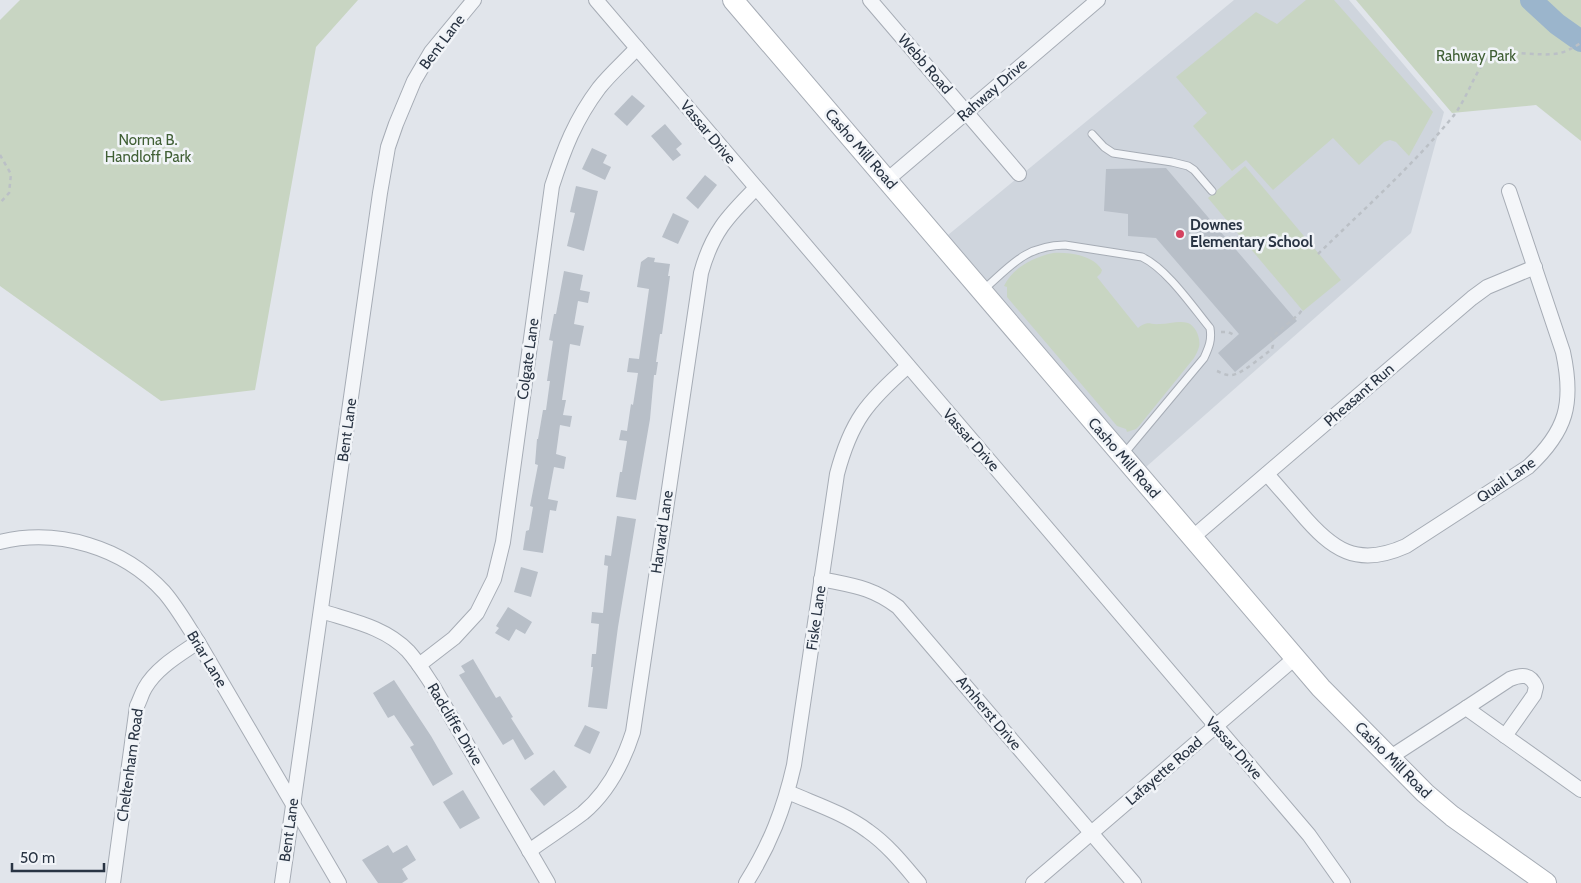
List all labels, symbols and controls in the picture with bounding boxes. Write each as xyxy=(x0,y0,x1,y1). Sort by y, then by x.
street label: Bent Lane xyxy=(416,11,469,73)
street label: Webb Road xyxy=(894,30,956,98)
park label: Rahway Park xyxy=(1436,47,1516,65)
street label: Rahway Drive xyxy=(953,55,1031,125)
street label: Vassar Drive xyxy=(676,97,740,168)
street label: Casho Mill Road xyxy=(821,105,901,193)
park label: Norma B. Handloff Park xyxy=(105,131,191,166)
place label: Downes Elementary School xyxy=(1190,216,1313,251)
marker: Downes Elementary School xyxy=(1174,228,1186,240)
street label: Colgate Lane xyxy=(513,317,543,401)
street label: Pheasant Run xyxy=(1320,360,1398,430)
street label: Bent Lane xyxy=(334,397,360,463)
street label: Vassar Drive xyxy=(939,405,1003,475)
street label: Casho Mill Road xyxy=(1084,414,1164,502)
street label: Quail Lane xyxy=(1473,453,1539,507)
street label: Harvard Lane xyxy=(647,489,677,575)
street label: Fiske Lane xyxy=(803,584,830,652)
street label: Briar Lane xyxy=(183,627,231,691)
street label: Amherst Drive xyxy=(953,672,1025,754)
street label: Radcliffe Drive xyxy=(423,680,487,769)
street label: Cheltenham Road xyxy=(113,707,147,823)
street label: Vassar Drive xyxy=(1202,713,1266,783)
street label: Casho Mill Road xyxy=(1351,718,1435,802)
street label: Lafayette Road xyxy=(1122,733,1206,809)
street label: Bent Lane xyxy=(276,797,302,863)
scale bar xyxy=(12,840,105,872)
text: 50 m xyxy=(20,849,55,867)

